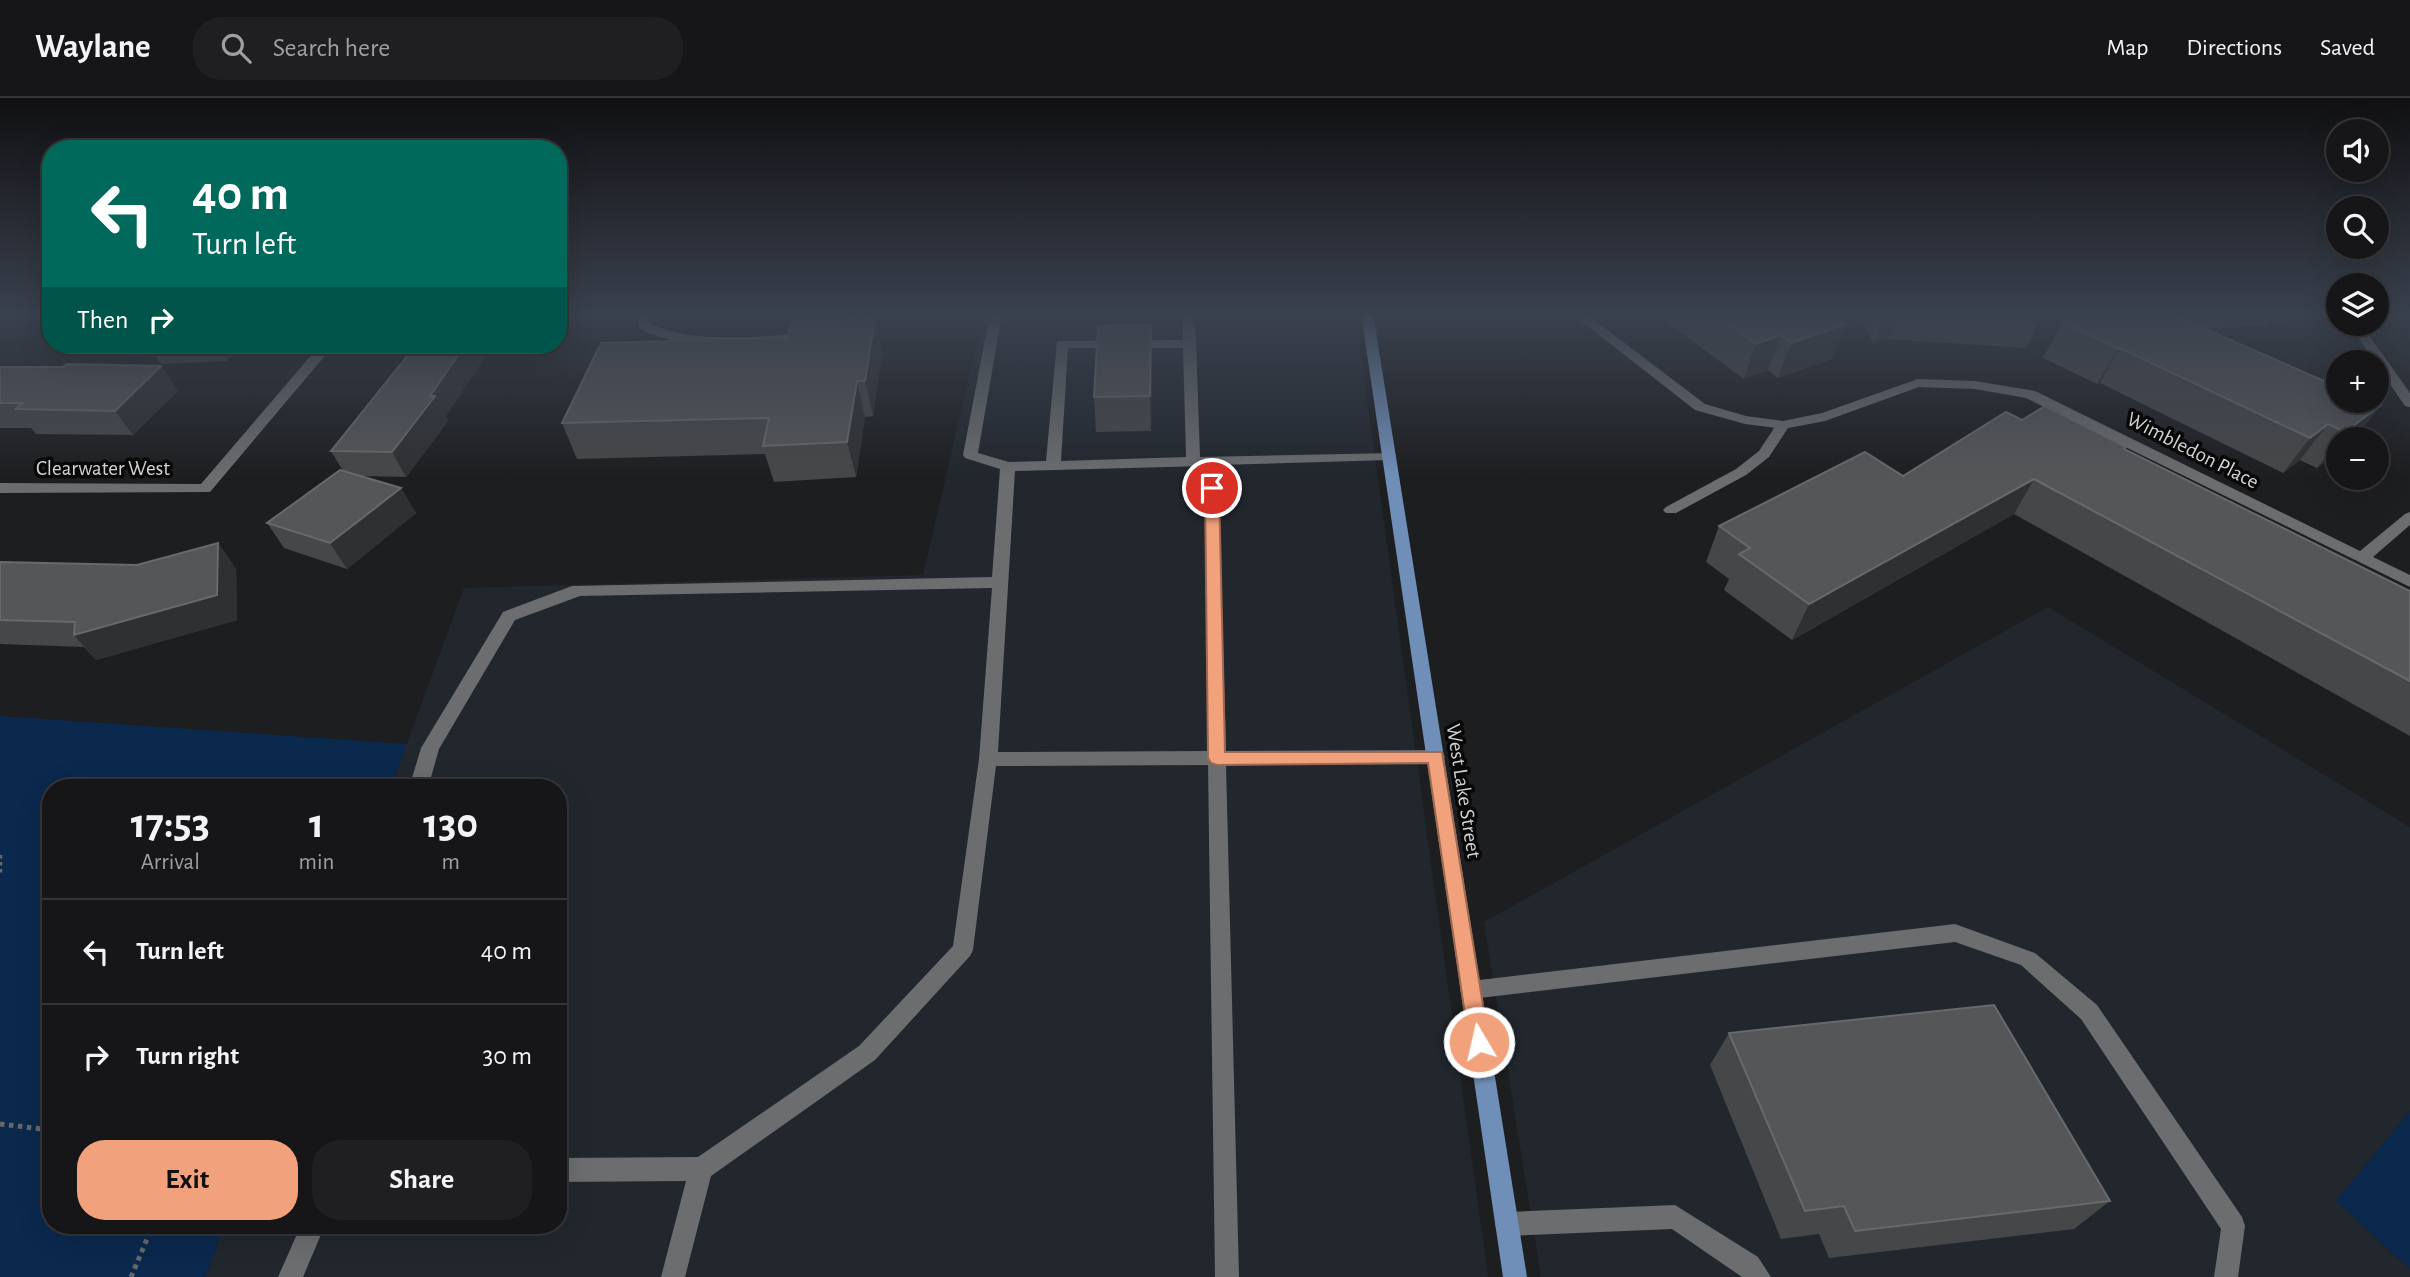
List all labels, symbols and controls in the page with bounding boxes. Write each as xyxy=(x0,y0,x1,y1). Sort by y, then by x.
search box xyxy=(193,17,683,80)
icon: search xyxy=(217,29,255,67)
text: Waylane xyxy=(35,31,151,64)
text: Search here xyxy=(273,35,390,61)
text: Map xyxy=(2106,36,2148,60)
text: Directions xyxy=(2186,36,2282,60)
text: Saved xyxy=(2320,36,2375,60)
map controls xyxy=(2326,119,2389,490)
button: sound xyxy=(2326,119,2389,182)
icon: left xyxy=(77,168,168,259)
text: 40 m xyxy=(192,170,289,219)
button: search xyxy=(2326,196,2389,259)
text: Turn left xyxy=(192,228,296,260)
button: layers xyxy=(2326,273,2389,336)
icon: right xyxy=(142,301,180,339)
text: Then xyxy=(77,307,128,333)
button: + xyxy=(2326,350,2389,413)
street label: Wimbledon Place xyxy=(2123,408,2262,493)
button: − xyxy=(2326,427,2389,490)
street label: Clearwater West xyxy=(36,458,170,479)
pin xyxy=(1182,458,1242,518)
icon: arrive xyxy=(1193,469,1231,507)
street label: West Lake Street xyxy=(1443,722,1485,860)
text: 17:53 xyxy=(131,803,210,845)
text: 1 xyxy=(309,803,324,845)
text: 130 xyxy=(423,803,478,845)
text: Arrival xyxy=(141,851,200,874)
text: min xyxy=(299,851,334,874)
text: m xyxy=(441,851,460,874)
icon: left xyxy=(77,933,115,971)
text: Turn left xyxy=(136,938,224,964)
text: 40 m xyxy=(481,938,532,964)
position arrow xyxy=(1442,1005,1516,1079)
icon: right xyxy=(77,1038,115,1076)
text: Turn right xyxy=(136,1043,239,1069)
text: 30 m xyxy=(482,1043,532,1069)
button: Exit xyxy=(77,1140,298,1220)
button: Share xyxy=(312,1140,532,1220)

